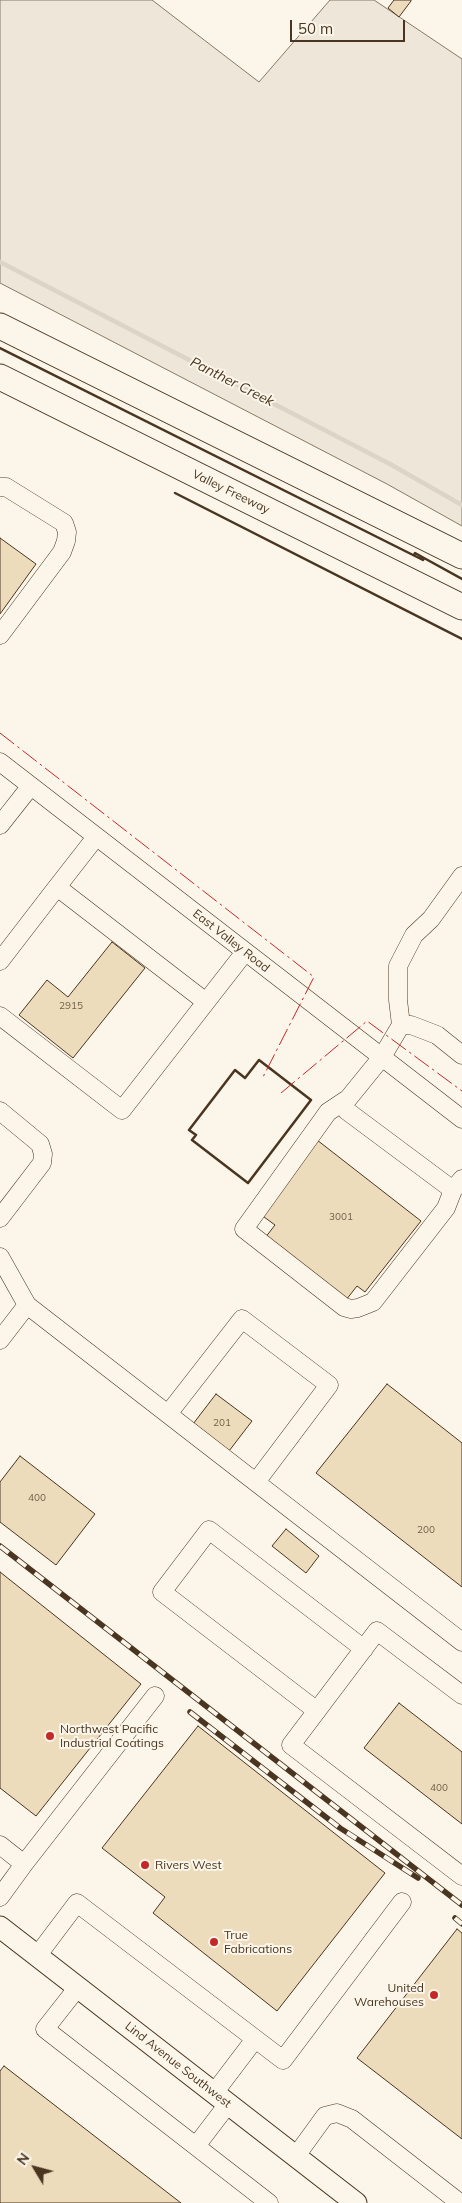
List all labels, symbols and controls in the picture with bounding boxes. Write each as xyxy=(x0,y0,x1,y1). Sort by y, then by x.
scale bar xyxy=(292,10,407,42)
text: 50 m xyxy=(298,19,333,38)
water label: Panther Creek xyxy=(187,354,277,410)
street label: Valley Freeway xyxy=(190,467,272,517)
street label: East Valley Road xyxy=(190,907,272,975)
house number: 2915 xyxy=(59,1000,83,1012)
house number: 3001 xyxy=(329,1211,353,1223)
house number: 201 xyxy=(213,1417,231,1429)
house number: 400 xyxy=(28,1492,46,1504)
house number: 200 xyxy=(417,1524,435,1536)
place label: Northwest Pacific Industrial Coatings xyxy=(60,1722,164,1750)
marker: Northwest Pacific Industrial Coatings xyxy=(44,1730,56,1742)
house number: 400 xyxy=(430,1782,448,1794)
place label: Rivers West xyxy=(155,1858,222,1872)
marker: Rivers West xyxy=(139,1859,151,1871)
place label: True Fabrications xyxy=(224,1928,292,1956)
marker: True Fabrications xyxy=(208,1936,220,1948)
place label: United Warehouses xyxy=(354,1981,424,2009)
marker: United Warehouses xyxy=(428,1989,440,2001)
street label: Lind Avenue Southwest xyxy=(122,2019,234,2111)
north arrow xyxy=(10,2143,60,2193)
text: N xyxy=(13,2149,33,2169)

